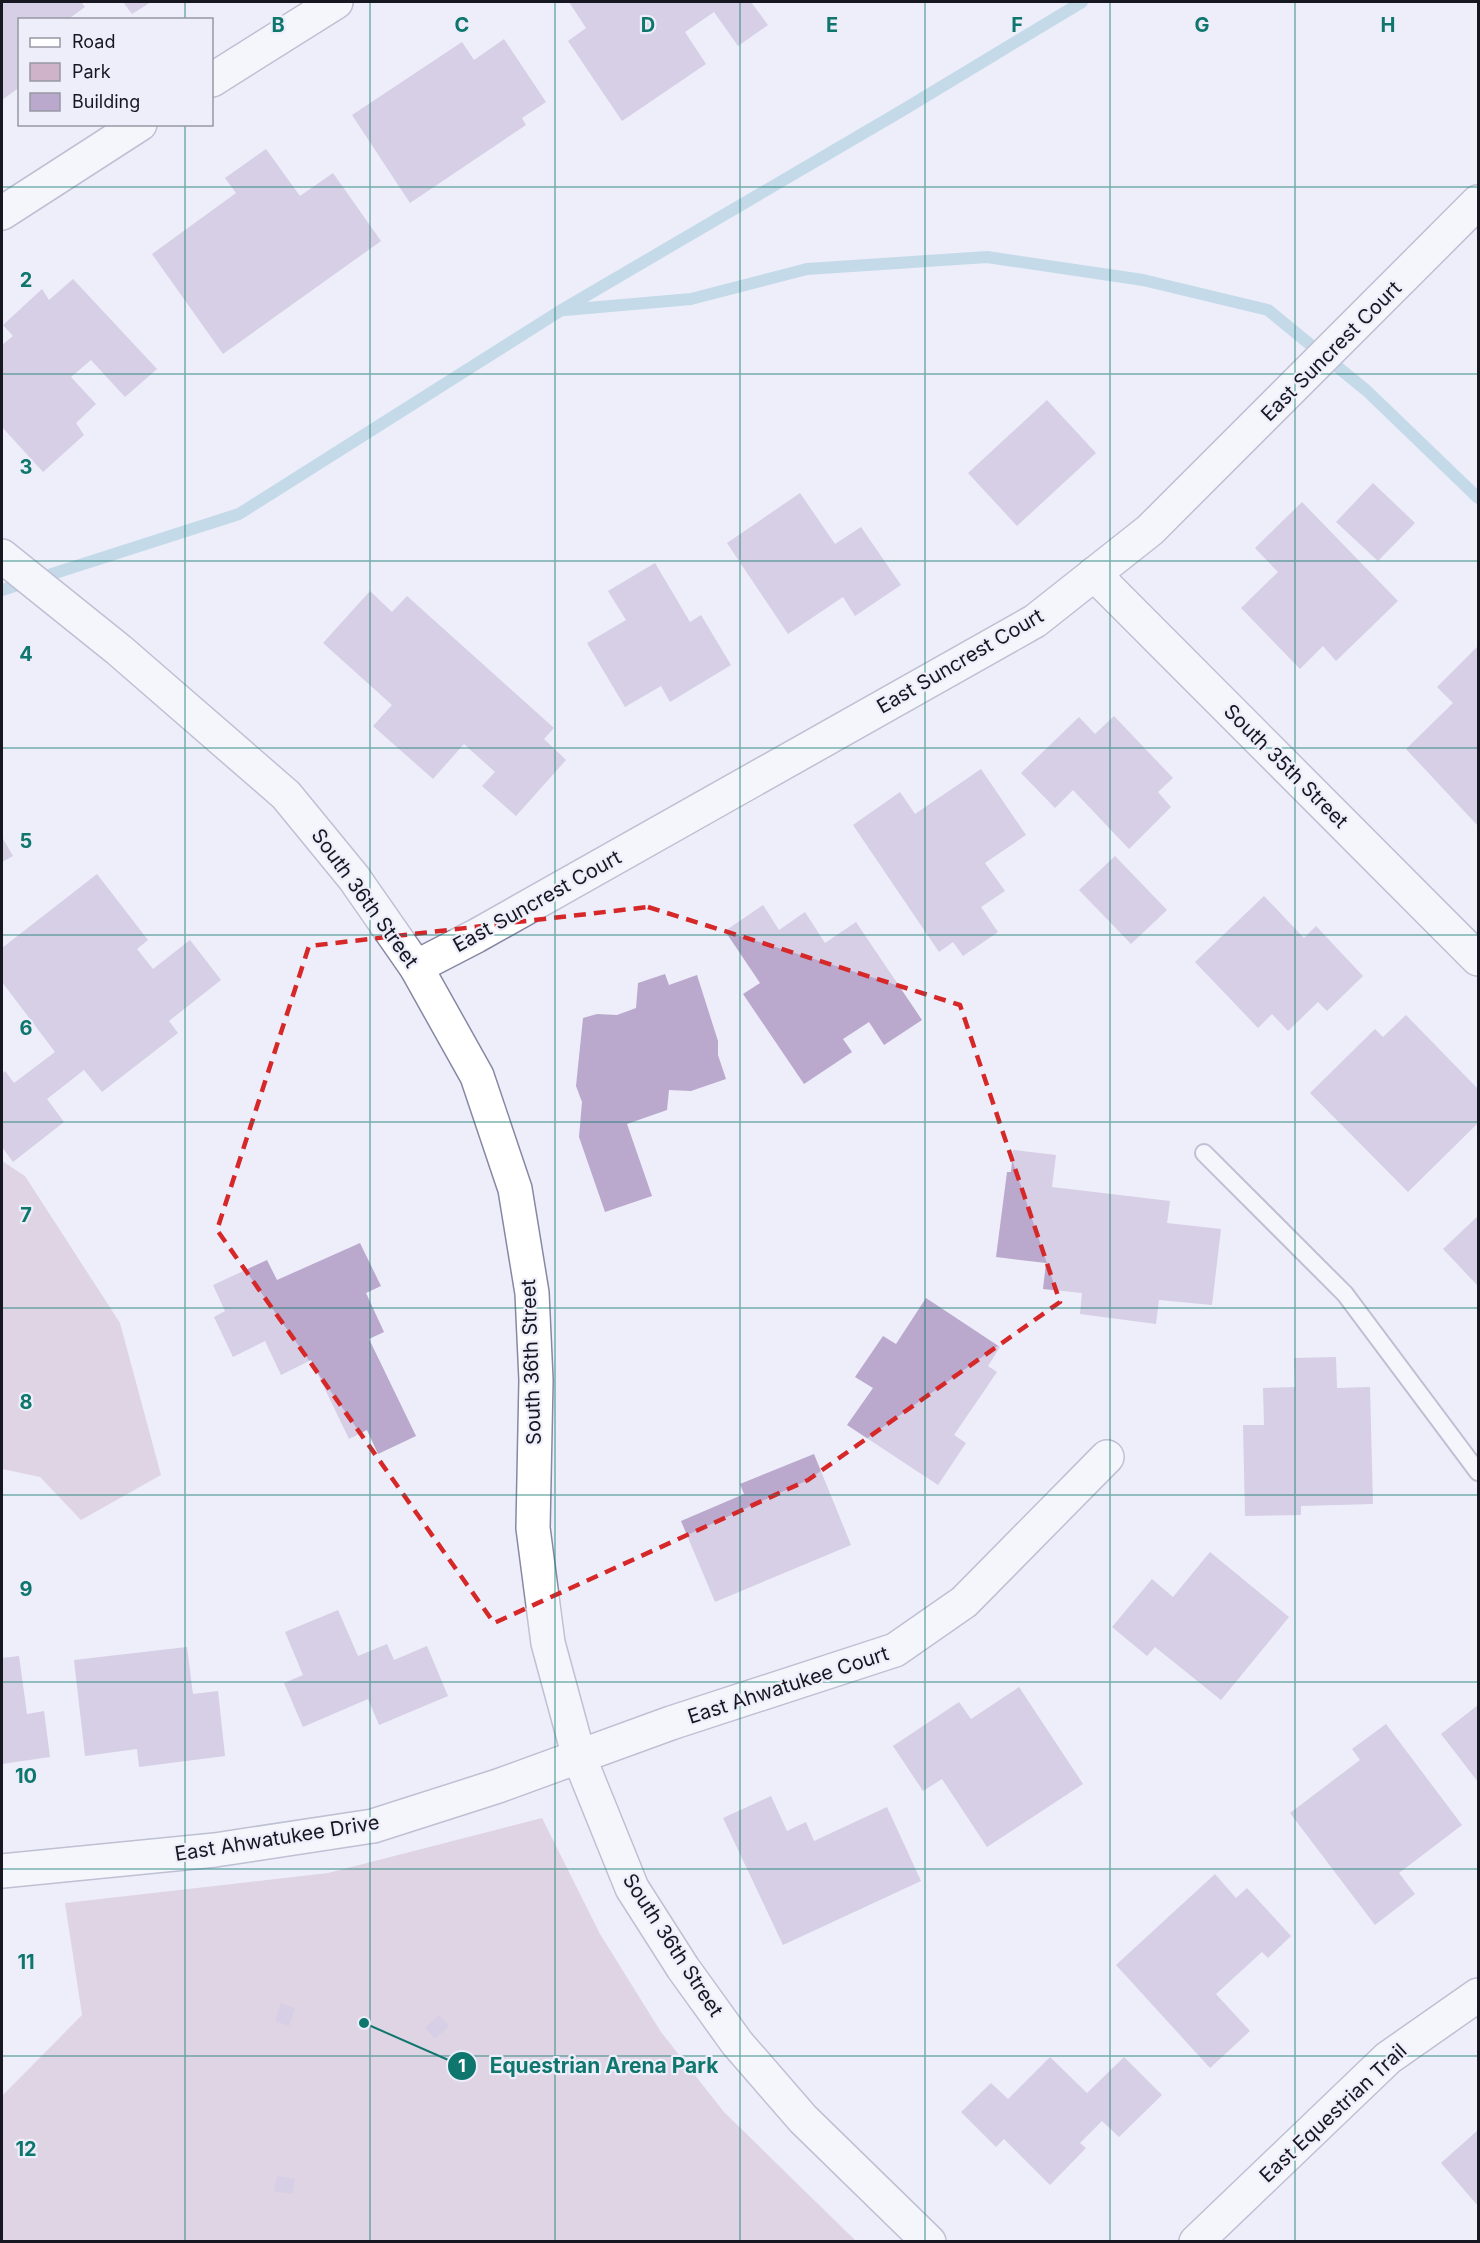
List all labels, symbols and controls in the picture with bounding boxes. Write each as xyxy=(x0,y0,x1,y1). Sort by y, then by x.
text: B xyxy=(271,13,285,37)
text: C xyxy=(455,13,469,37)
text: D xyxy=(641,13,655,37)
text: E xyxy=(826,13,838,37)
text: F xyxy=(1011,13,1023,37)
text: G xyxy=(1194,13,1210,37)
text: H xyxy=(1381,13,1395,37)
legend xyxy=(18,18,213,126)
text: Road xyxy=(72,31,115,52)
text: Park xyxy=(72,61,111,82)
text: Building xyxy=(72,91,140,112)
text: 2 xyxy=(20,268,32,292)
street label: East Suncrest Court xyxy=(1256,276,1406,426)
text: 3 xyxy=(20,455,32,479)
street label: East Suncrest Court xyxy=(872,603,1048,718)
text: 4 xyxy=(19,642,33,666)
street label: South 35th Street xyxy=(1219,699,1353,833)
street label: South 36th Street xyxy=(307,824,424,972)
text: 5 xyxy=(20,829,32,853)
street label: East Suncrest Court xyxy=(449,845,626,957)
text: 6 xyxy=(20,1016,33,1040)
text: 7 xyxy=(20,1203,32,1227)
street label: South 36th Street xyxy=(516,1278,546,1445)
text: 8 xyxy=(19,1390,33,1414)
text: 9 xyxy=(20,1577,33,1601)
street label: East Ahwatukee Court xyxy=(684,1641,892,1729)
text: 10 xyxy=(15,1764,37,1788)
street label: East Ahwatukee Drive xyxy=(173,1810,381,1866)
street label: South 36th Street xyxy=(618,1869,728,2021)
text: 11 xyxy=(17,1950,35,1974)
street label: East Equestrian Trail xyxy=(1254,2039,1412,2187)
callout: Equestrian Arena Park xyxy=(447,2046,730,2085)
text: Equestrian Arena Park xyxy=(490,2053,719,2078)
text: 1 xyxy=(458,2055,466,2076)
text: 12 xyxy=(15,2137,37,2161)

